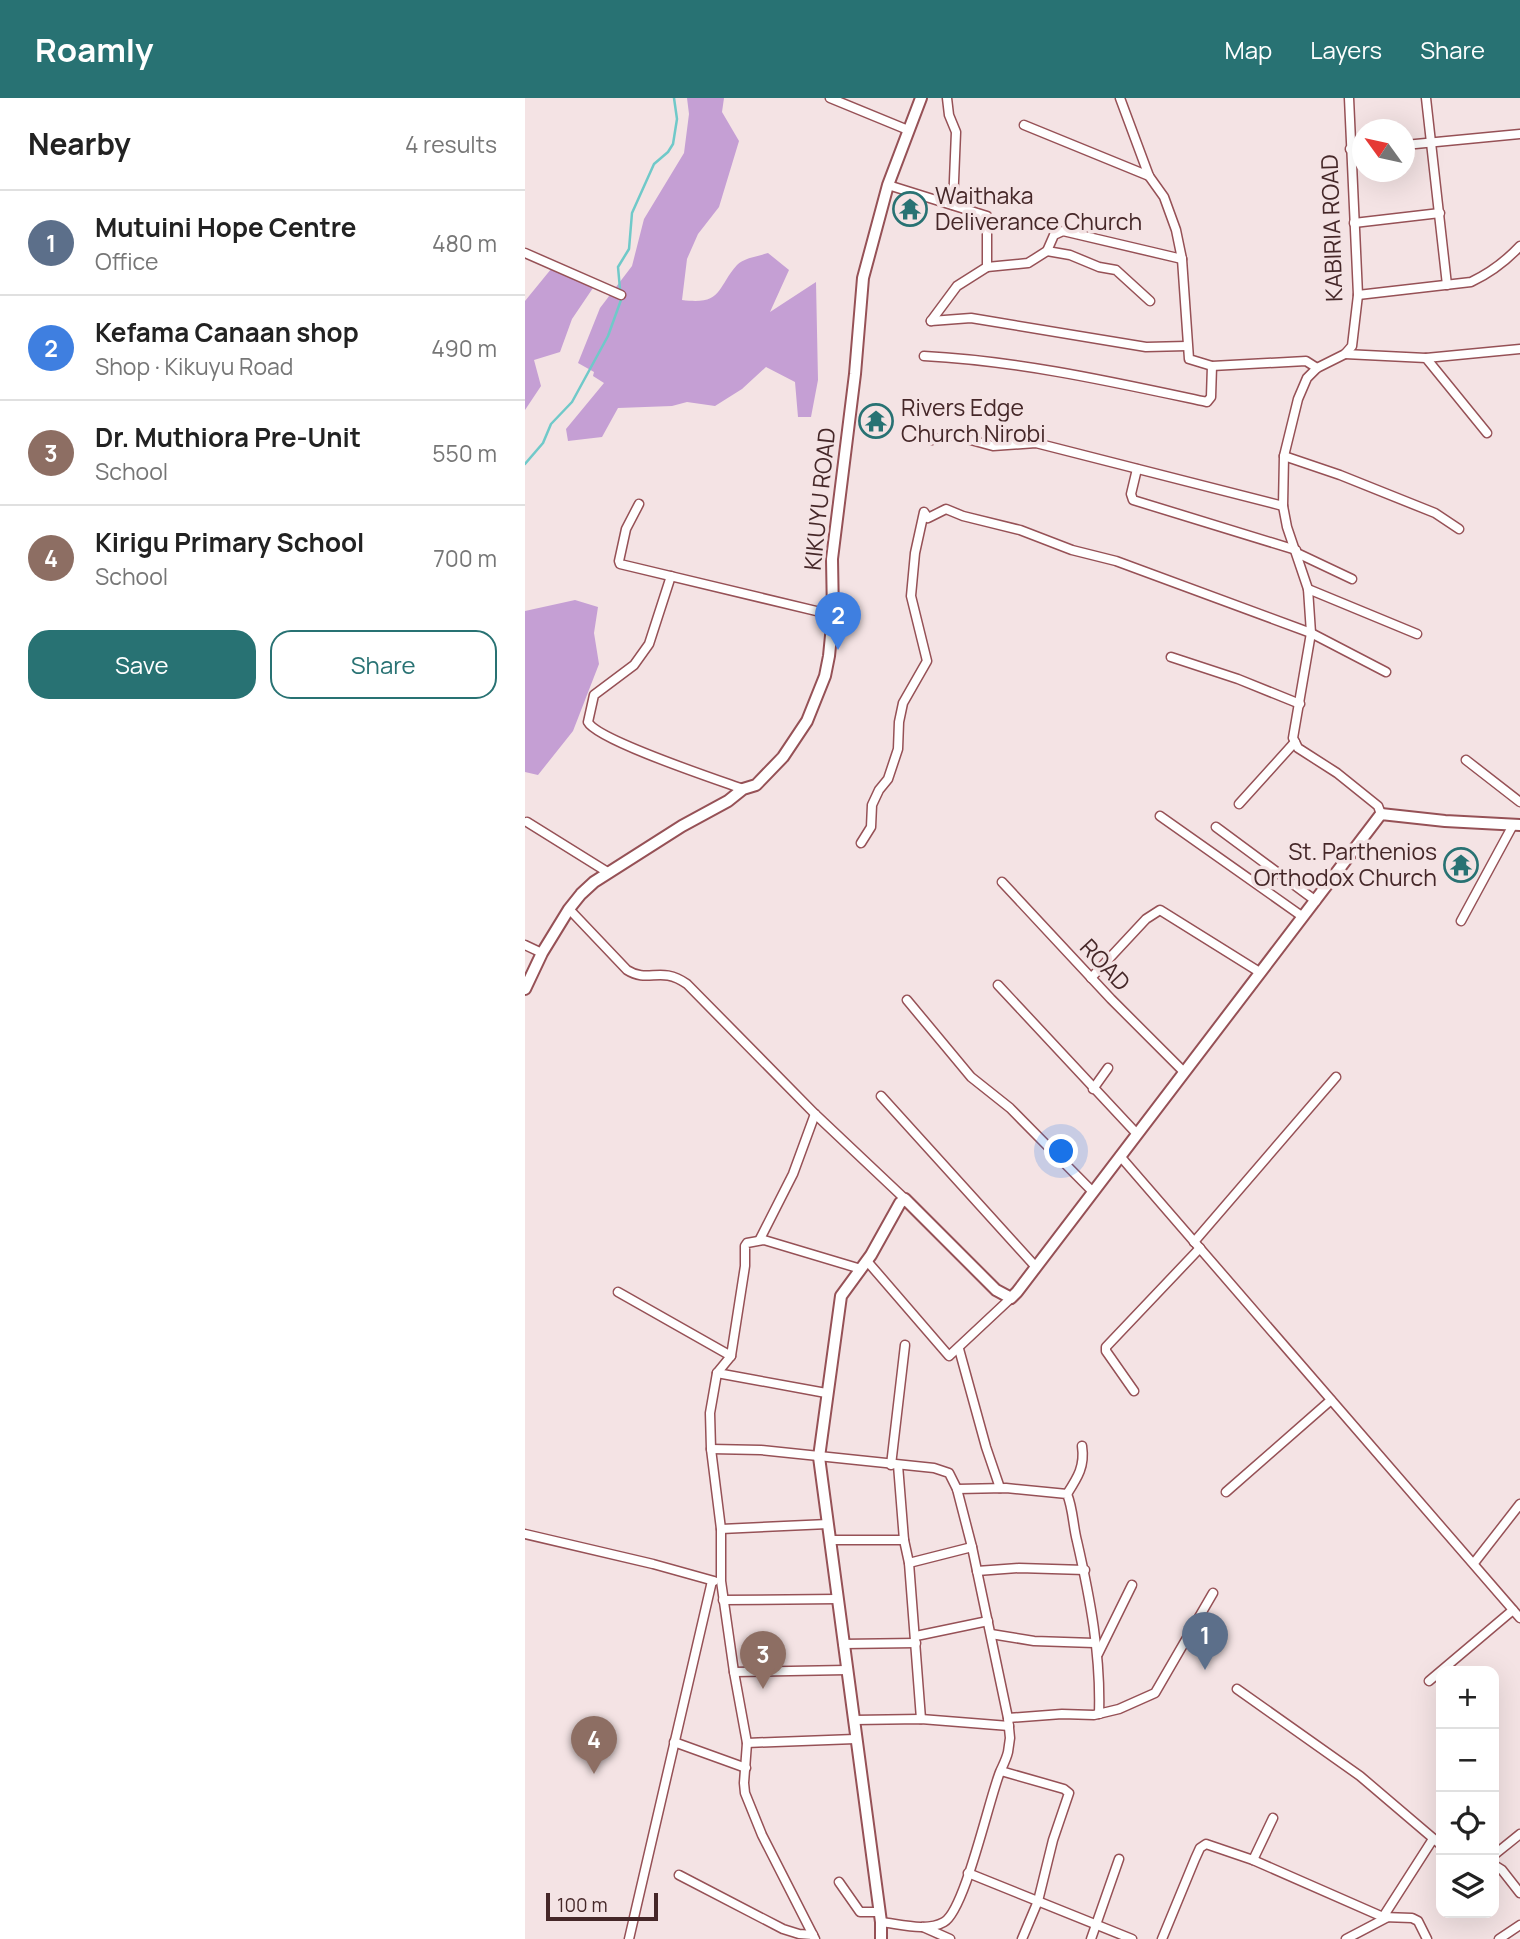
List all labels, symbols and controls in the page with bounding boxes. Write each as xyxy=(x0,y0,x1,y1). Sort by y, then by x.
text: Roamly xyxy=(35,27,154,72)
text: Map xyxy=(1225,33,1272,66)
text: Layers xyxy=(1310,33,1382,66)
text: Share xyxy=(1420,33,1485,66)
north arrow xyxy=(1352,119,1415,182)
text: Nearby xyxy=(28,123,131,164)
text: 4 results xyxy=(405,128,497,160)
street label: KABIRIA ROAD xyxy=(1312,154,1350,302)
place label: Waithaka Deliverance Church xyxy=(935,179,1142,237)
temple icon: Waithaka Deliverance Church xyxy=(891,190,929,228)
text: Mutuini Hope Centre xyxy=(95,209,357,245)
text: 1 xyxy=(46,227,56,259)
text: 480 m xyxy=(432,227,497,259)
text: Office xyxy=(95,245,158,277)
text: Kefama Canaan shop xyxy=(95,314,359,350)
text: 2 xyxy=(44,332,58,364)
text: 490 m xyxy=(431,332,497,364)
text: Shop · Kikuyu Road xyxy=(95,350,293,382)
place label: Rivers Edge Church Nirobi xyxy=(901,391,1046,449)
temple icon: Rivers Edge Church Nirobi xyxy=(857,402,895,440)
text: Dr. Muthiora Pre-Unit xyxy=(95,419,361,455)
street label: KIKUYU ROAD xyxy=(796,426,842,572)
text: 3 xyxy=(44,437,58,469)
text: 550 m xyxy=(432,437,497,469)
text: School xyxy=(95,455,168,487)
text: Kirigu Primary School xyxy=(95,524,364,560)
text: 4 xyxy=(44,542,58,574)
text: 700 m xyxy=(433,542,497,574)
text: School xyxy=(95,560,168,592)
pin: 2 xyxy=(815,592,861,650)
button: Save xyxy=(28,630,256,699)
button: Share xyxy=(270,630,497,699)
place label: St. Parthenios Orthodox Church xyxy=(1254,835,1437,893)
temple icon: St. Parthenios Orthodox Church xyxy=(1442,846,1480,884)
street label: ROAD xyxy=(1073,931,1138,997)
your location xyxy=(1044,1134,1078,1168)
pin: 1 xyxy=(1182,1612,1228,1670)
pin: 3 xyxy=(740,1631,786,1689)
map controls xyxy=(1436,1666,1499,1918)
button: + xyxy=(1436,1666,1499,1729)
pin: 4 xyxy=(571,1716,617,1774)
button: − xyxy=(1436,1729,1499,1792)
button: locate xyxy=(1436,1792,1499,1855)
button: layers xyxy=(1436,1855,1499,1918)
scale bar xyxy=(546,1890,658,1922)
text: 100 m xyxy=(557,1892,608,1918)

